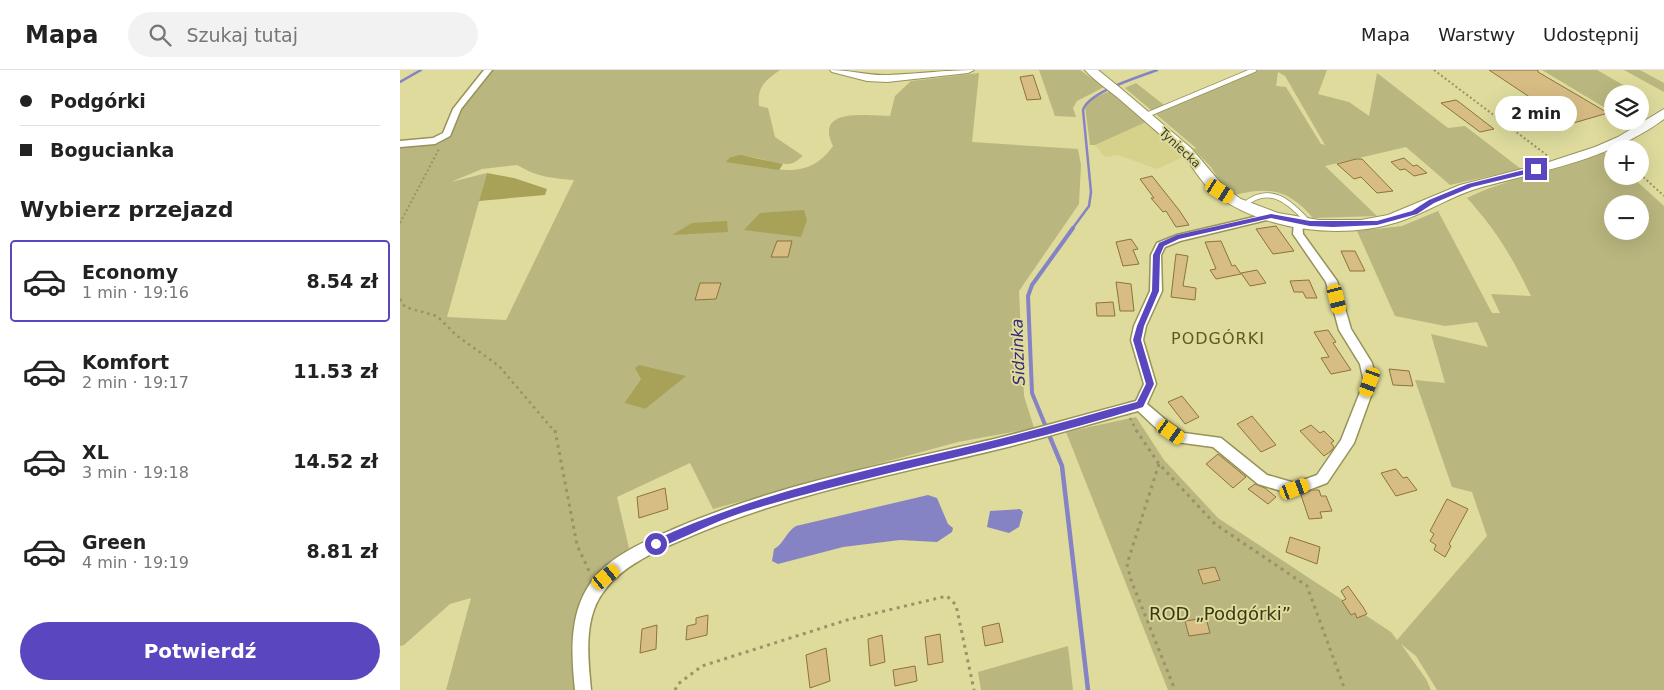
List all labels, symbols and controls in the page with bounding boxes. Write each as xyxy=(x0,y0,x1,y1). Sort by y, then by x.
search box xyxy=(128,12,478,57)
text: Mapa xyxy=(25,21,98,49)
icon: search xyxy=(146,21,174,49)
text: Szukaj tutaj xyxy=(186,24,298,46)
text: Mapa xyxy=(1361,24,1410,45)
text: Warstwy xyxy=(1438,24,1515,45)
text: Udostępnij xyxy=(1543,24,1639,45)
map controls xyxy=(1604,85,1649,240)
button: layers xyxy=(1604,85,1649,130)
text: Podgórki xyxy=(50,90,146,112)
callout: 2 min xyxy=(1495,97,1577,132)
text: 2 min xyxy=(1511,104,1561,123)
street label: Tyniecka xyxy=(1156,125,1204,171)
text: Bogucianka xyxy=(50,139,174,161)
button: + xyxy=(1604,140,1649,185)
route end xyxy=(1525,158,1547,180)
car xyxy=(1203,177,1236,205)
button: − xyxy=(1604,195,1649,240)
text: Wybierz przejazd xyxy=(20,197,233,222)
icon: car xyxy=(22,259,67,304)
text: Economy xyxy=(82,261,178,283)
text: 8.54 zł xyxy=(306,270,378,292)
text: 1 min · 19:16 xyxy=(82,283,189,302)
car xyxy=(1326,283,1347,315)
water label: Sidzinka xyxy=(1007,318,1029,386)
district label: PODGÓRKI xyxy=(1171,329,1265,348)
icon: car xyxy=(22,349,67,394)
text: Komfort xyxy=(82,351,169,373)
text: 11.53 zł xyxy=(293,360,378,382)
car xyxy=(1357,365,1382,399)
text: 2 min · 19:17 xyxy=(82,373,189,392)
car xyxy=(1154,417,1187,447)
icon: car xyxy=(22,439,67,484)
text: XL xyxy=(82,441,109,463)
text: 14.52 zł xyxy=(293,450,378,472)
text: 3 min · 19:18 xyxy=(82,463,189,482)
car xyxy=(1278,477,1311,501)
icon: car xyxy=(22,529,67,574)
text: Green xyxy=(82,531,146,553)
route start xyxy=(645,533,667,555)
text: 8.81 zł xyxy=(306,540,378,562)
text: 4 min · 19:19 xyxy=(82,553,189,572)
car xyxy=(589,562,622,592)
park label: ROD „Podgórki” xyxy=(1149,603,1291,624)
button: Potwierdź xyxy=(20,622,380,680)

